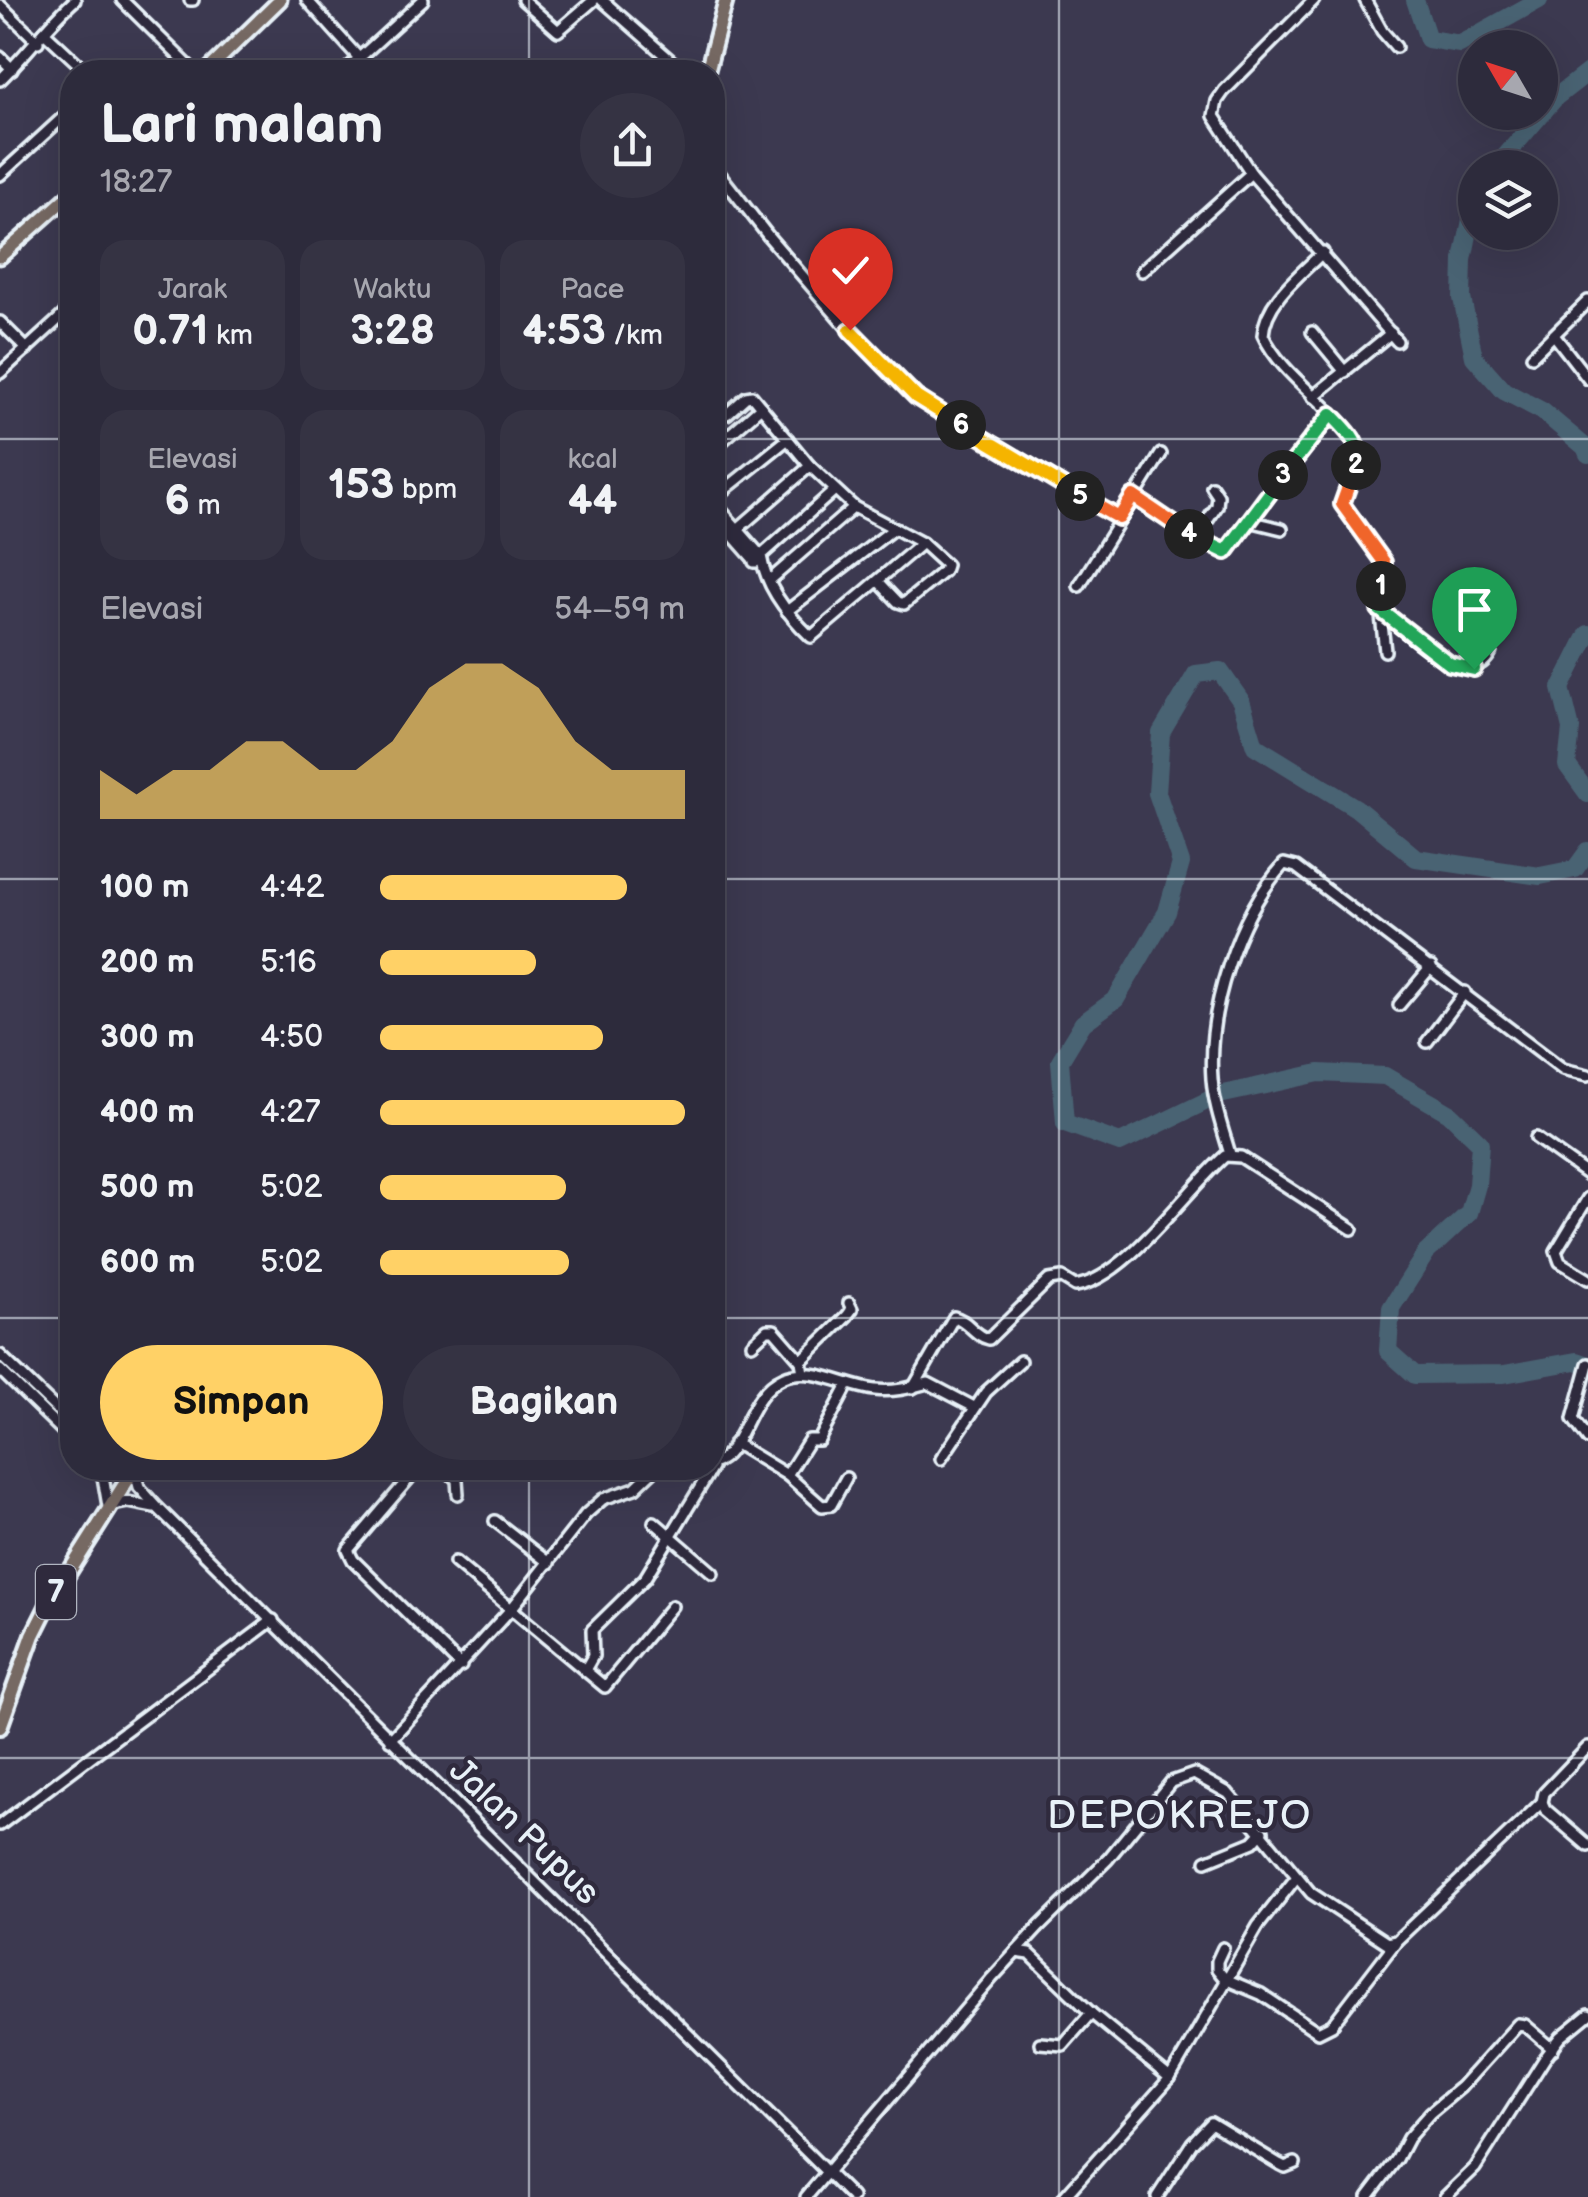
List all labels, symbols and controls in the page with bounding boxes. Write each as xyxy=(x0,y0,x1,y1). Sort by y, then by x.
north arrow xyxy=(1458,30,1558,130)
map controls xyxy=(1458,30,1558,250)
text: Lari malam xyxy=(100,92,383,159)
button: share xyxy=(580,93,685,198)
button: layers xyxy=(1458,150,1558,250)
text: 18:27 xyxy=(100,163,172,202)
pin xyxy=(808,228,893,331)
icon: check xyxy=(823,243,878,298)
text: Jarak xyxy=(158,273,227,306)
text: Waktu xyxy=(353,273,432,306)
text: Pace xyxy=(561,273,624,306)
text: 0.71 xyxy=(132,306,208,357)
text: 3:28 xyxy=(350,306,435,357)
text: 4:53 xyxy=(522,306,606,357)
text: km xyxy=(208,319,253,352)
text: /km xyxy=(606,319,663,352)
pin: 6 xyxy=(936,400,986,450)
text: 6 xyxy=(953,408,969,441)
pin: 2 xyxy=(1331,440,1381,490)
text: Elevasi xyxy=(147,443,238,476)
text: kcal xyxy=(567,443,618,476)
text: 2 xyxy=(1348,448,1364,481)
pin: 3 xyxy=(1258,450,1308,500)
text: 3 xyxy=(1275,458,1291,491)
text: 153 xyxy=(328,460,394,511)
pin: 5 xyxy=(1055,471,1105,521)
text: bpm xyxy=(394,473,457,506)
text: 6 xyxy=(164,476,190,527)
text: 44 xyxy=(568,476,617,527)
text: 5 xyxy=(1072,479,1088,512)
text: m xyxy=(190,489,221,522)
pin: 4 xyxy=(1164,509,1214,559)
text: 4 xyxy=(1181,517,1197,550)
pin: 1 xyxy=(1356,561,1406,611)
pin xyxy=(1432,567,1517,670)
text: 1 xyxy=(1375,569,1387,602)
icon: arrive xyxy=(1447,582,1502,637)
text: Elevasi xyxy=(100,590,203,629)
text: 54–59 m xyxy=(554,590,685,629)
text: 100 m xyxy=(100,868,189,907)
text: 4:42 xyxy=(260,868,324,907)
text: 200 m xyxy=(100,943,194,982)
text: 5:16 xyxy=(260,943,317,982)
text: 300 m xyxy=(100,1018,195,1057)
text: 4:50 xyxy=(260,1018,323,1057)
text: 400 m xyxy=(100,1093,195,1132)
text: 4:27 xyxy=(260,1093,321,1132)
text: 500 m xyxy=(100,1168,194,1207)
text: 5:02 xyxy=(260,1168,323,1207)
text: 600 m xyxy=(100,1243,195,1282)
text: 5:02 xyxy=(260,1243,323,1282)
button: Simpan xyxy=(100,1345,383,1460)
button: Bagikan xyxy=(403,1345,685,1460)
road number: 7 xyxy=(36,1565,76,1619)
street label: Jalan Pupus xyxy=(440,1750,608,1914)
district label: DEPOKREJO xyxy=(1047,1792,1313,1840)

